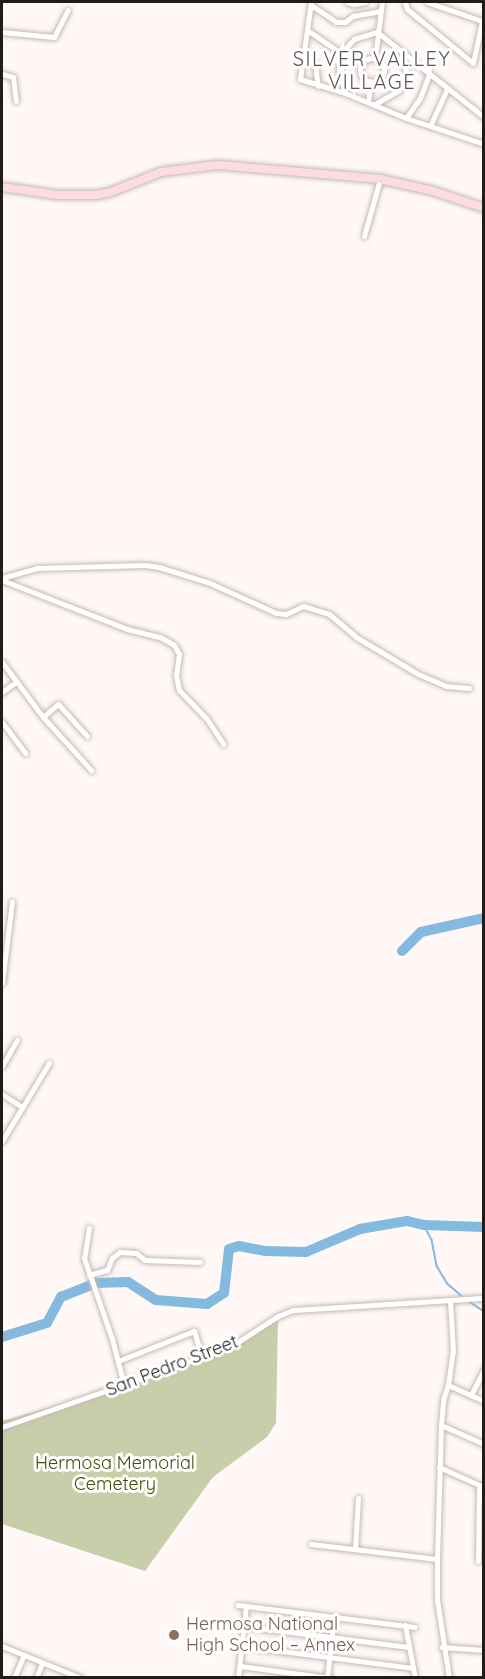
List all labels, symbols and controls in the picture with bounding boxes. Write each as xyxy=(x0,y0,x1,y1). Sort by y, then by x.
district label: SILVER VALLEY VILLAGE xyxy=(293,46,451,93)
street label: San Pedro Street xyxy=(103,1331,241,1401)
park label: Hermosa Memorial Cemetery xyxy=(35,1453,195,1496)
place label: Hermosa National High School – Annex xyxy=(186,1614,355,1656)
marker: Hermosa National High School – Annex xyxy=(167,1628,181,1642)

